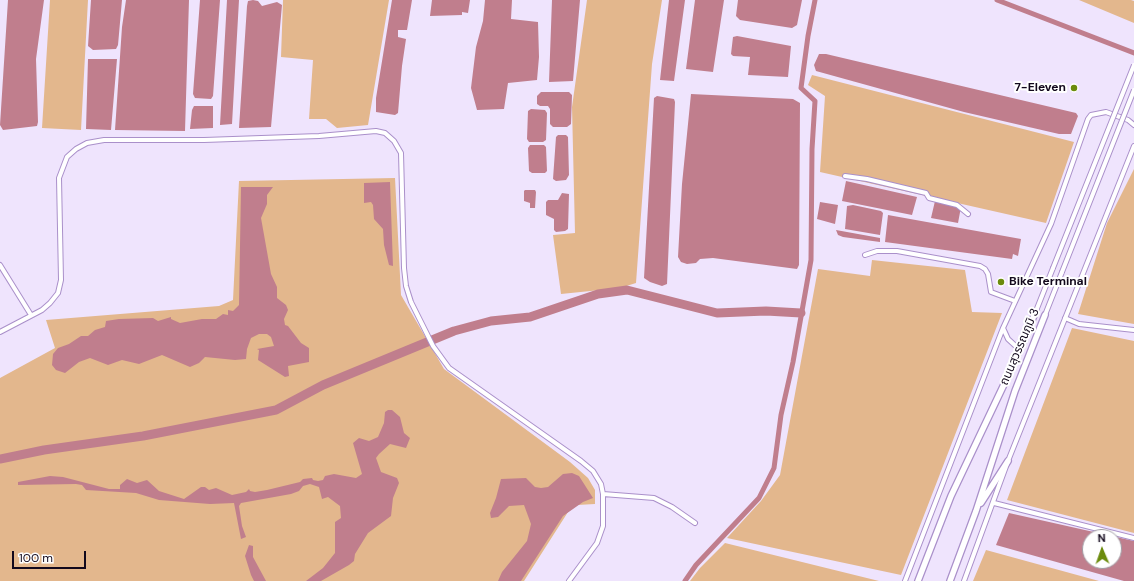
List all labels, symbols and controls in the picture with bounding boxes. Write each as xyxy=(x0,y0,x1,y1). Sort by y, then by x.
place label: 7-Eleven xyxy=(1014,81,1066,95)
marker: 7-Eleven xyxy=(1069,83,1079,93)
place label: Bike Terminal xyxy=(1009,275,1087,289)
marker: Bike Terminal xyxy=(996,277,1006,287)
street label: ถนนสุวรรณภูมิ 3 xyxy=(997,306,1043,388)
north arrow xyxy=(1082,529,1122,569)
text: N xyxy=(1097,531,1106,545)
scale bar xyxy=(14,543,88,569)
text: 100 m xyxy=(19,550,53,566)

